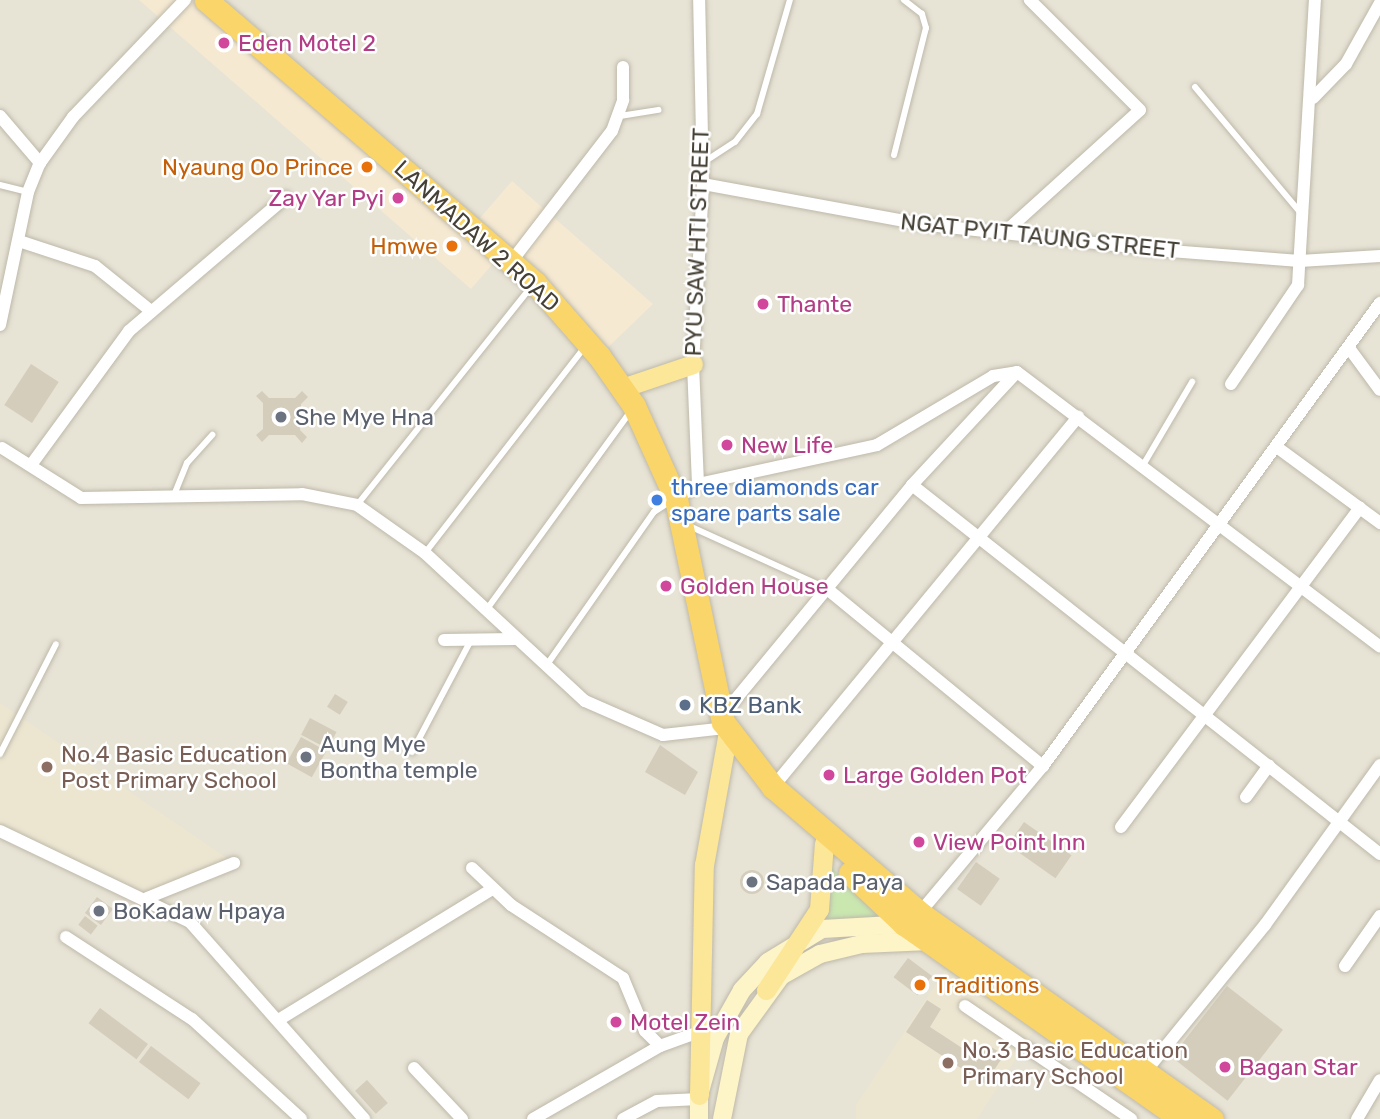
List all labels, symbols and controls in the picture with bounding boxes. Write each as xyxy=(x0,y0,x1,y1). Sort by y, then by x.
place label: Eden Motel 2 xyxy=(238,29,376,57)
marker: Eden Motel 2 xyxy=(216,35,232,51)
street label: PYU SAW HTI STREET xyxy=(679,127,715,357)
place label: Nyaung Oo Prince xyxy=(162,153,353,181)
street label: LANMADAW 2 ROAD xyxy=(389,154,565,318)
marker: Nyaung Oo Prince xyxy=(359,159,375,175)
place label: Zay Yar Pyi xyxy=(267,184,384,212)
marker: Zay Yar Pyi xyxy=(390,190,406,206)
street label: NGAT PYIT TAUNG STREET xyxy=(898,208,1182,264)
place label: Hmwe xyxy=(370,232,438,260)
marker: Hmwe xyxy=(444,238,460,254)
place label: Thante xyxy=(777,290,852,318)
marker: Thante xyxy=(755,296,771,312)
place label: She Mye Hna xyxy=(295,403,434,431)
marker: She Mye Hna xyxy=(273,409,289,425)
place label: New Life xyxy=(741,431,834,459)
marker: New Life xyxy=(719,437,735,453)
place label: three diamonds car spare parts sale xyxy=(671,473,879,527)
marker: three diamonds car spare parts sale xyxy=(649,492,665,508)
place label: Golden House xyxy=(680,572,829,600)
marker: Golden House xyxy=(658,578,674,594)
place label: KBZ Bank xyxy=(699,691,801,719)
marker: KBZ Bank xyxy=(677,697,693,713)
place label: Aung Mye Bontha temple xyxy=(320,730,478,784)
place label: No.4 Basic Education Post Primary School xyxy=(61,740,287,794)
marker: Aung Mye Bontha temple xyxy=(298,749,314,765)
marker: No.4 Basic Education Post Primary School xyxy=(39,759,55,775)
place label: Large Golden Pot xyxy=(843,761,1027,789)
marker: Large Golden Pot xyxy=(821,767,837,783)
place label: View Point Inn xyxy=(933,828,1086,856)
marker: View Point Inn xyxy=(911,834,927,850)
place label: Sapada Paya xyxy=(766,868,903,896)
marker: Sapada Paya xyxy=(744,874,760,890)
place label: BoKadaw Hpaya xyxy=(113,897,286,925)
marker: BoKadaw Hpaya xyxy=(91,903,107,919)
place label: Traditions xyxy=(934,971,1039,999)
marker: Traditions xyxy=(912,977,928,993)
place label: Motel Zein xyxy=(630,1008,740,1036)
marker: Motel Zein xyxy=(608,1014,624,1030)
place label: No.3 Basic Education Primary School xyxy=(962,1036,1188,1090)
place label: Bagan Star xyxy=(1239,1053,1358,1081)
marker: No.3 Basic Education Primary School xyxy=(940,1055,956,1071)
marker: Bagan Star xyxy=(1217,1059,1233,1075)

